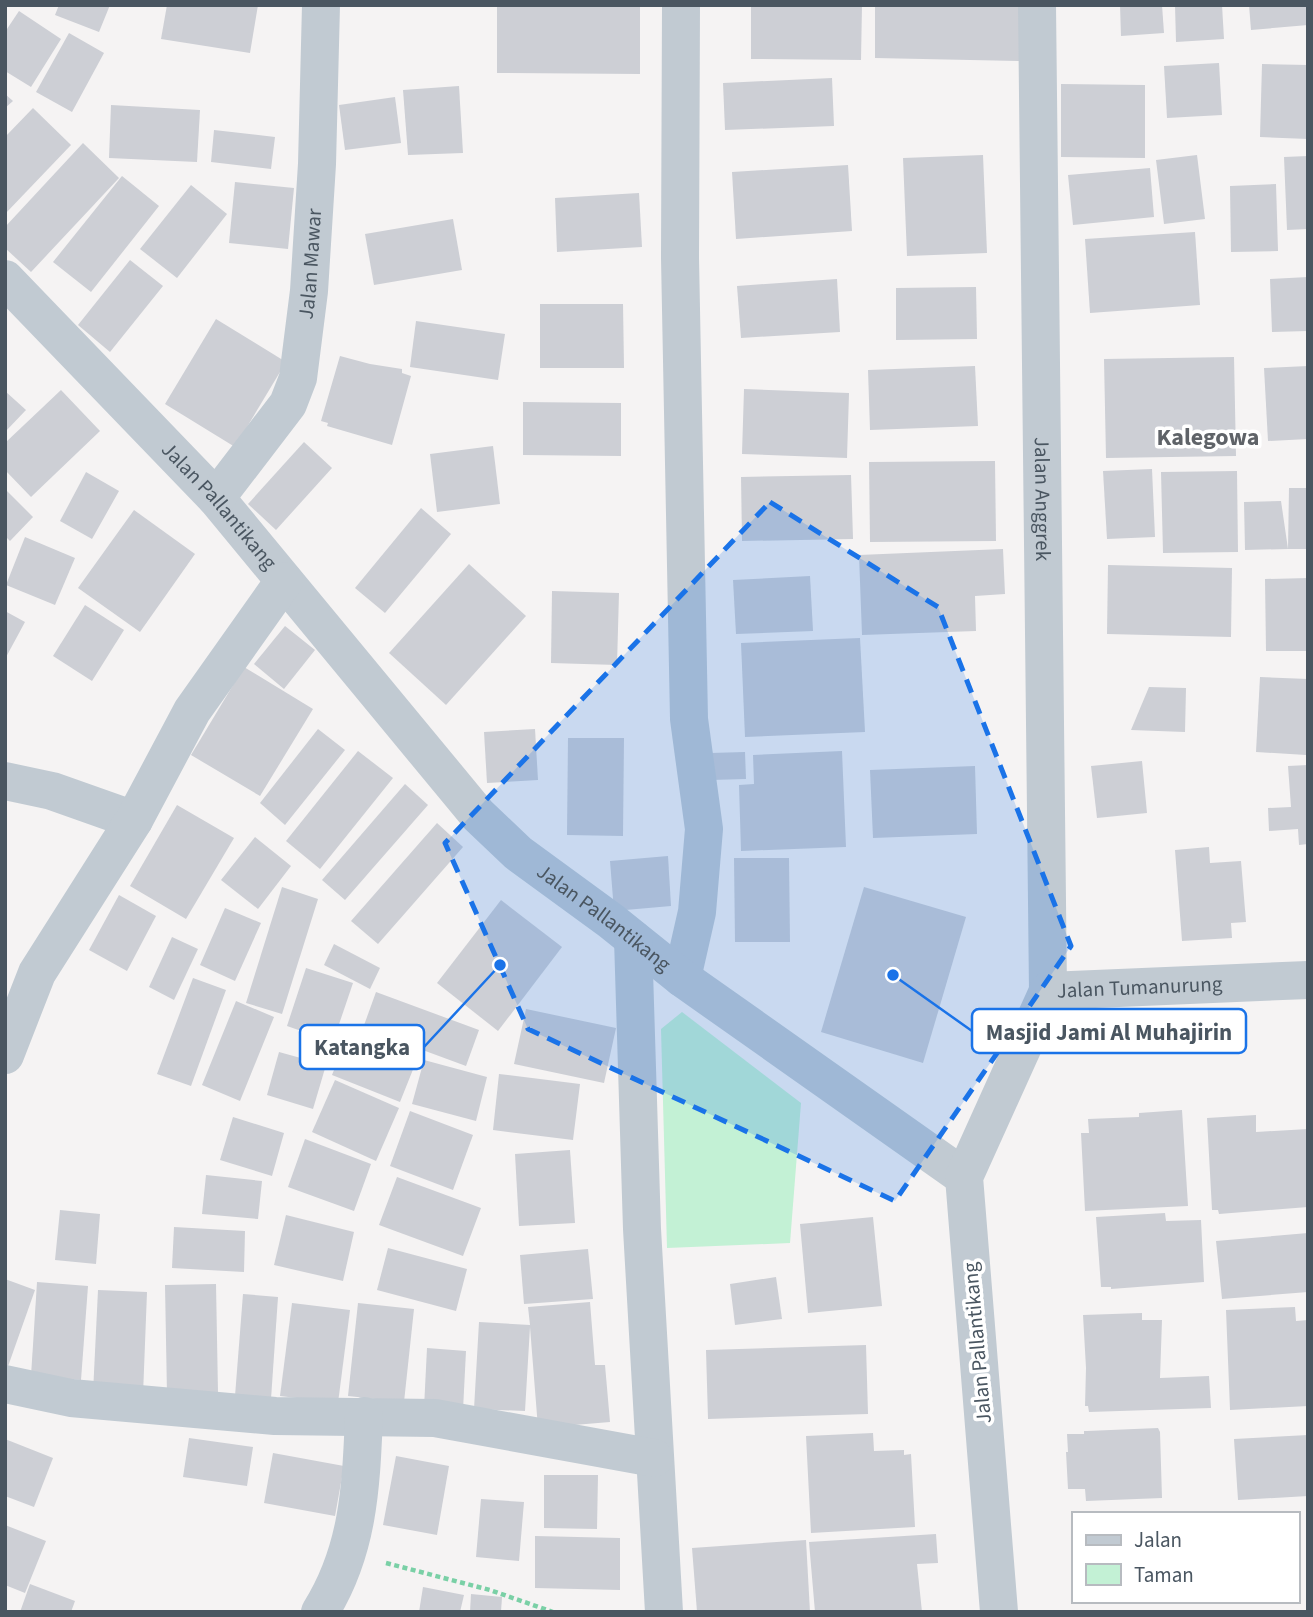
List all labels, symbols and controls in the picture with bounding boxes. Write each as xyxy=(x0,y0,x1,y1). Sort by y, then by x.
street label: Jalan Mawar xyxy=(291,207,329,321)
district label: Kalegowa xyxy=(1157,420,1259,455)
street label: Jalan Pallantikang xyxy=(155,435,284,576)
street label: Jalan Anggrek xyxy=(1027,437,1058,562)
street label: Jalan Pallantikang xyxy=(531,857,678,979)
street label: Jalan Tumanurung xyxy=(1056,969,1223,1006)
callout: Masjid Jami Al Muhajirin xyxy=(972,1009,1246,1053)
text: Masjid Jami Al Muhajirin xyxy=(986,1016,1232,1049)
callout: Katangka xyxy=(300,1025,424,1069)
text: Katangka xyxy=(314,1031,410,1064)
street label: Jalan Pallantikang xyxy=(955,1261,999,1425)
legend xyxy=(1072,1512,1299,1603)
text: Jalan xyxy=(1134,1525,1182,1555)
text: Taman xyxy=(1134,1560,1194,1590)

